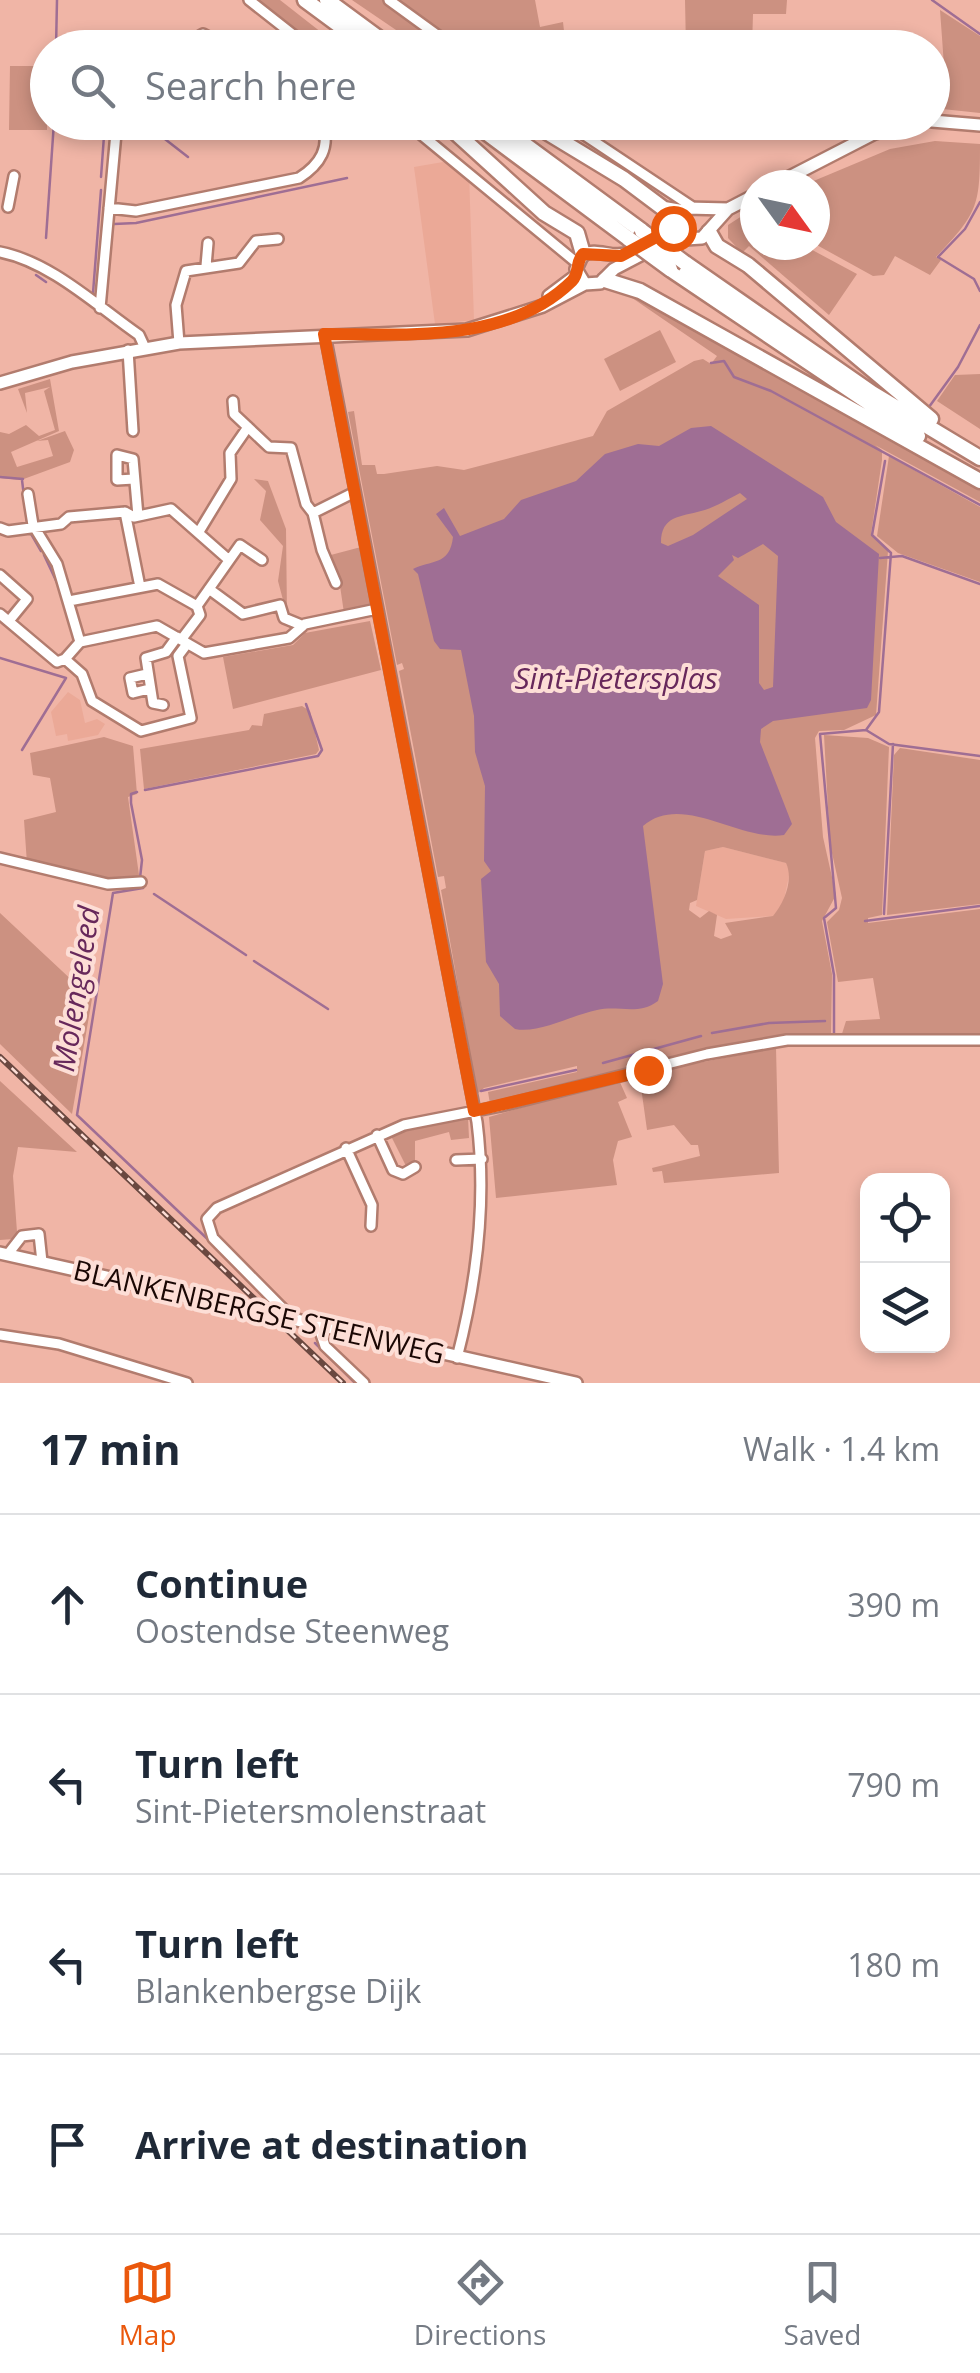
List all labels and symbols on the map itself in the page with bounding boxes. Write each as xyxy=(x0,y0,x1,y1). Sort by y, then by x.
north arrow xyxy=(740,170,830,260)
route start xyxy=(651,206,697,252)
water label: Sint-Pietersplas xyxy=(514,657,718,698)
water label: Molengeleed xyxy=(42,902,109,1074)
route end xyxy=(626,1048,672,1094)
street label: BLANKENBERGSE STEENWEG xyxy=(70,1250,448,1372)

